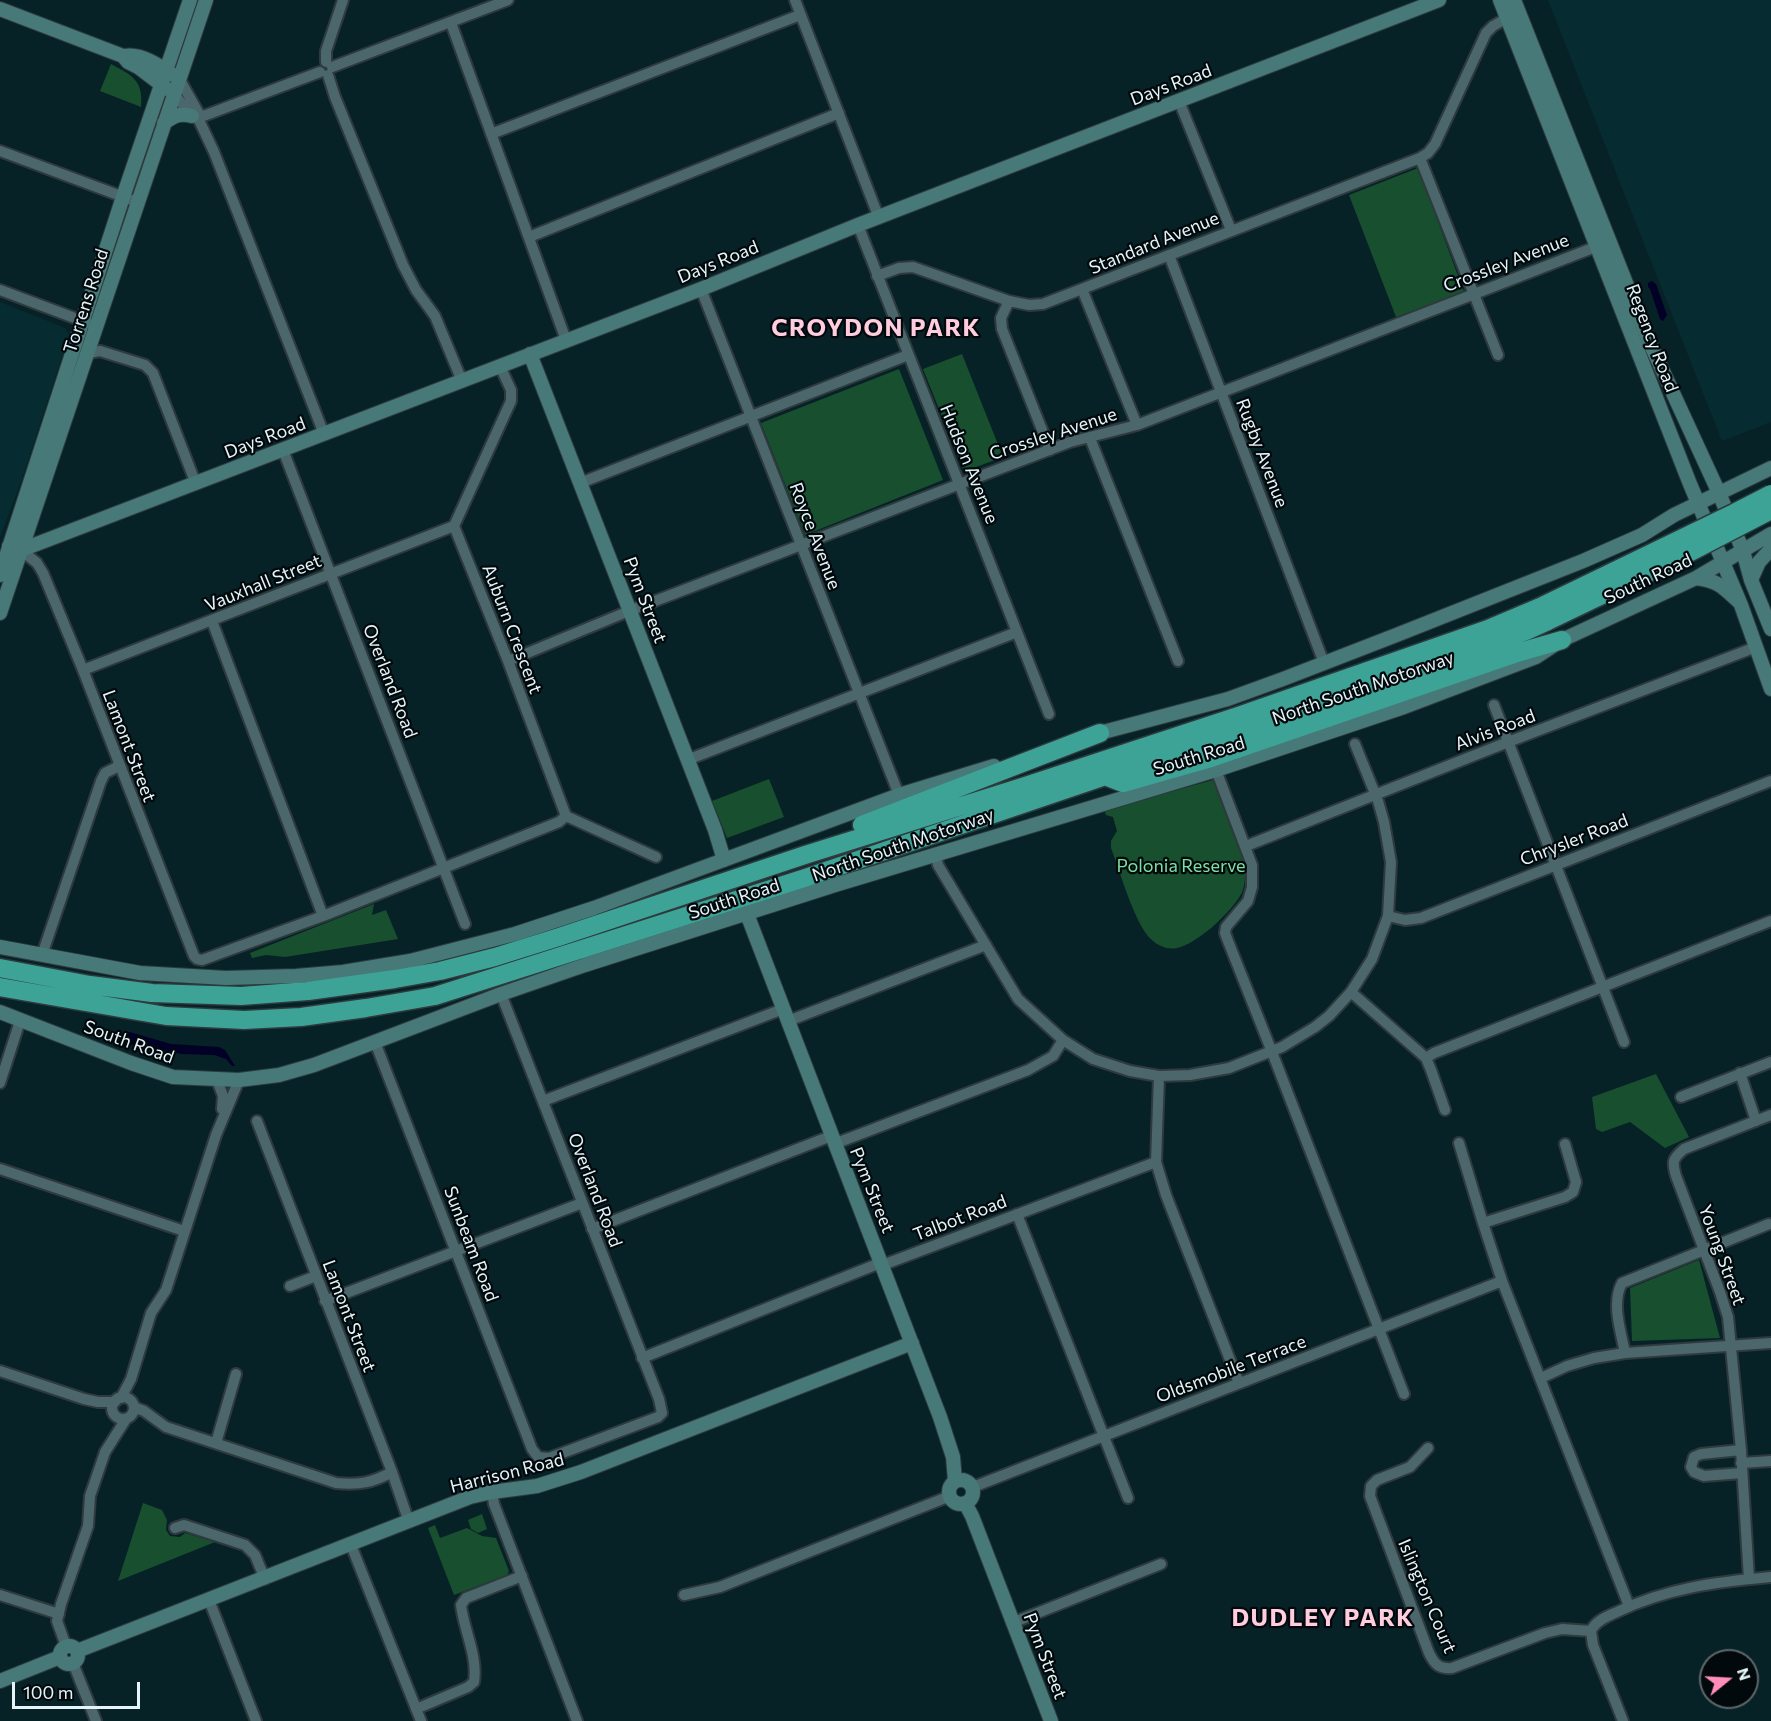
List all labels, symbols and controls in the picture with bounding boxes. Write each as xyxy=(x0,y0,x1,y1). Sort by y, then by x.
street label: Days Road xyxy=(1127,60,1215,110)
street label: Standard Avenue xyxy=(1086,207,1222,279)
street label: Crossley Avenue xyxy=(1440,229,1572,297)
street label: Days Road xyxy=(674,236,762,288)
street label: Torrens Road xyxy=(59,246,113,356)
street label: Regency Road xyxy=(1621,281,1683,395)
district label: CROYDON PARK xyxy=(771,314,981,342)
street label: Rugby Avenue xyxy=(1231,395,1293,511)
street label: Hudson Avenue xyxy=(935,401,1003,527)
street label: Crossley Avenue xyxy=(987,403,1119,465)
street label: Days Road xyxy=(221,413,309,463)
street label: Royce Avenue xyxy=(785,479,845,593)
street label: South Road xyxy=(1601,549,1695,609)
street label: Vauxhall Street xyxy=(202,550,324,616)
street label: Pym Street xyxy=(619,554,671,646)
street label: Auburn Crescent xyxy=(477,561,547,697)
street label: Overland Road xyxy=(358,621,422,741)
street label: North South Motorway xyxy=(1269,647,1457,729)
street label: Lamont Street xyxy=(98,687,160,805)
street label: Alvis Road xyxy=(1452,705,1538,755)
street label: South Road xyxy=(1151,732,1247,780)
street label: North South Motorway xyxy=(809,804,997,886)
street label: Chrysler Road xyxy=(1517,809,1631,871)
park label: Polonia Reserve xyxy=(1116,855,1246,877)
street label: South Road xyxy=(686,874,782,924)
street label: South Road xyxy=(81,1016,177,1068)
street label: Overland Road xyxy=(563,1130,627,1250)
street label: Pym Street xyxy=(845,1144,899,1236)
street label: Sunbeam Road xyxy=(439,1183,503,1305)
street label: Talbot Road xyxy=(910,1190,1010,1246)
street label: Young Street xyxy=(1694,1202,1750,1308)
street label: Lamont Street xyxy=(318,1257,380,1375)
street label: Oldsmobile Terrace xyxy=(1153,1330,1309,1408)
street label: Harrison Road xyxy=(448,1448,566,1498)
street label: Islington Court xyxy=(1393,1536,1461,1656)
district label: DUDLEY PARK xyxy=(1231,1604,1415,1632)
street label: Pym Street xyxy=(1019,1610,1071,1702)
north arrow xyxy=(1699,1649,1759,1709)
text: N xyxy=(1734,1665,1756,1683)
scale bar xyxy=(15,1670,142,1708)
text: 100 m xyxy=(23,1681,73,1703)

